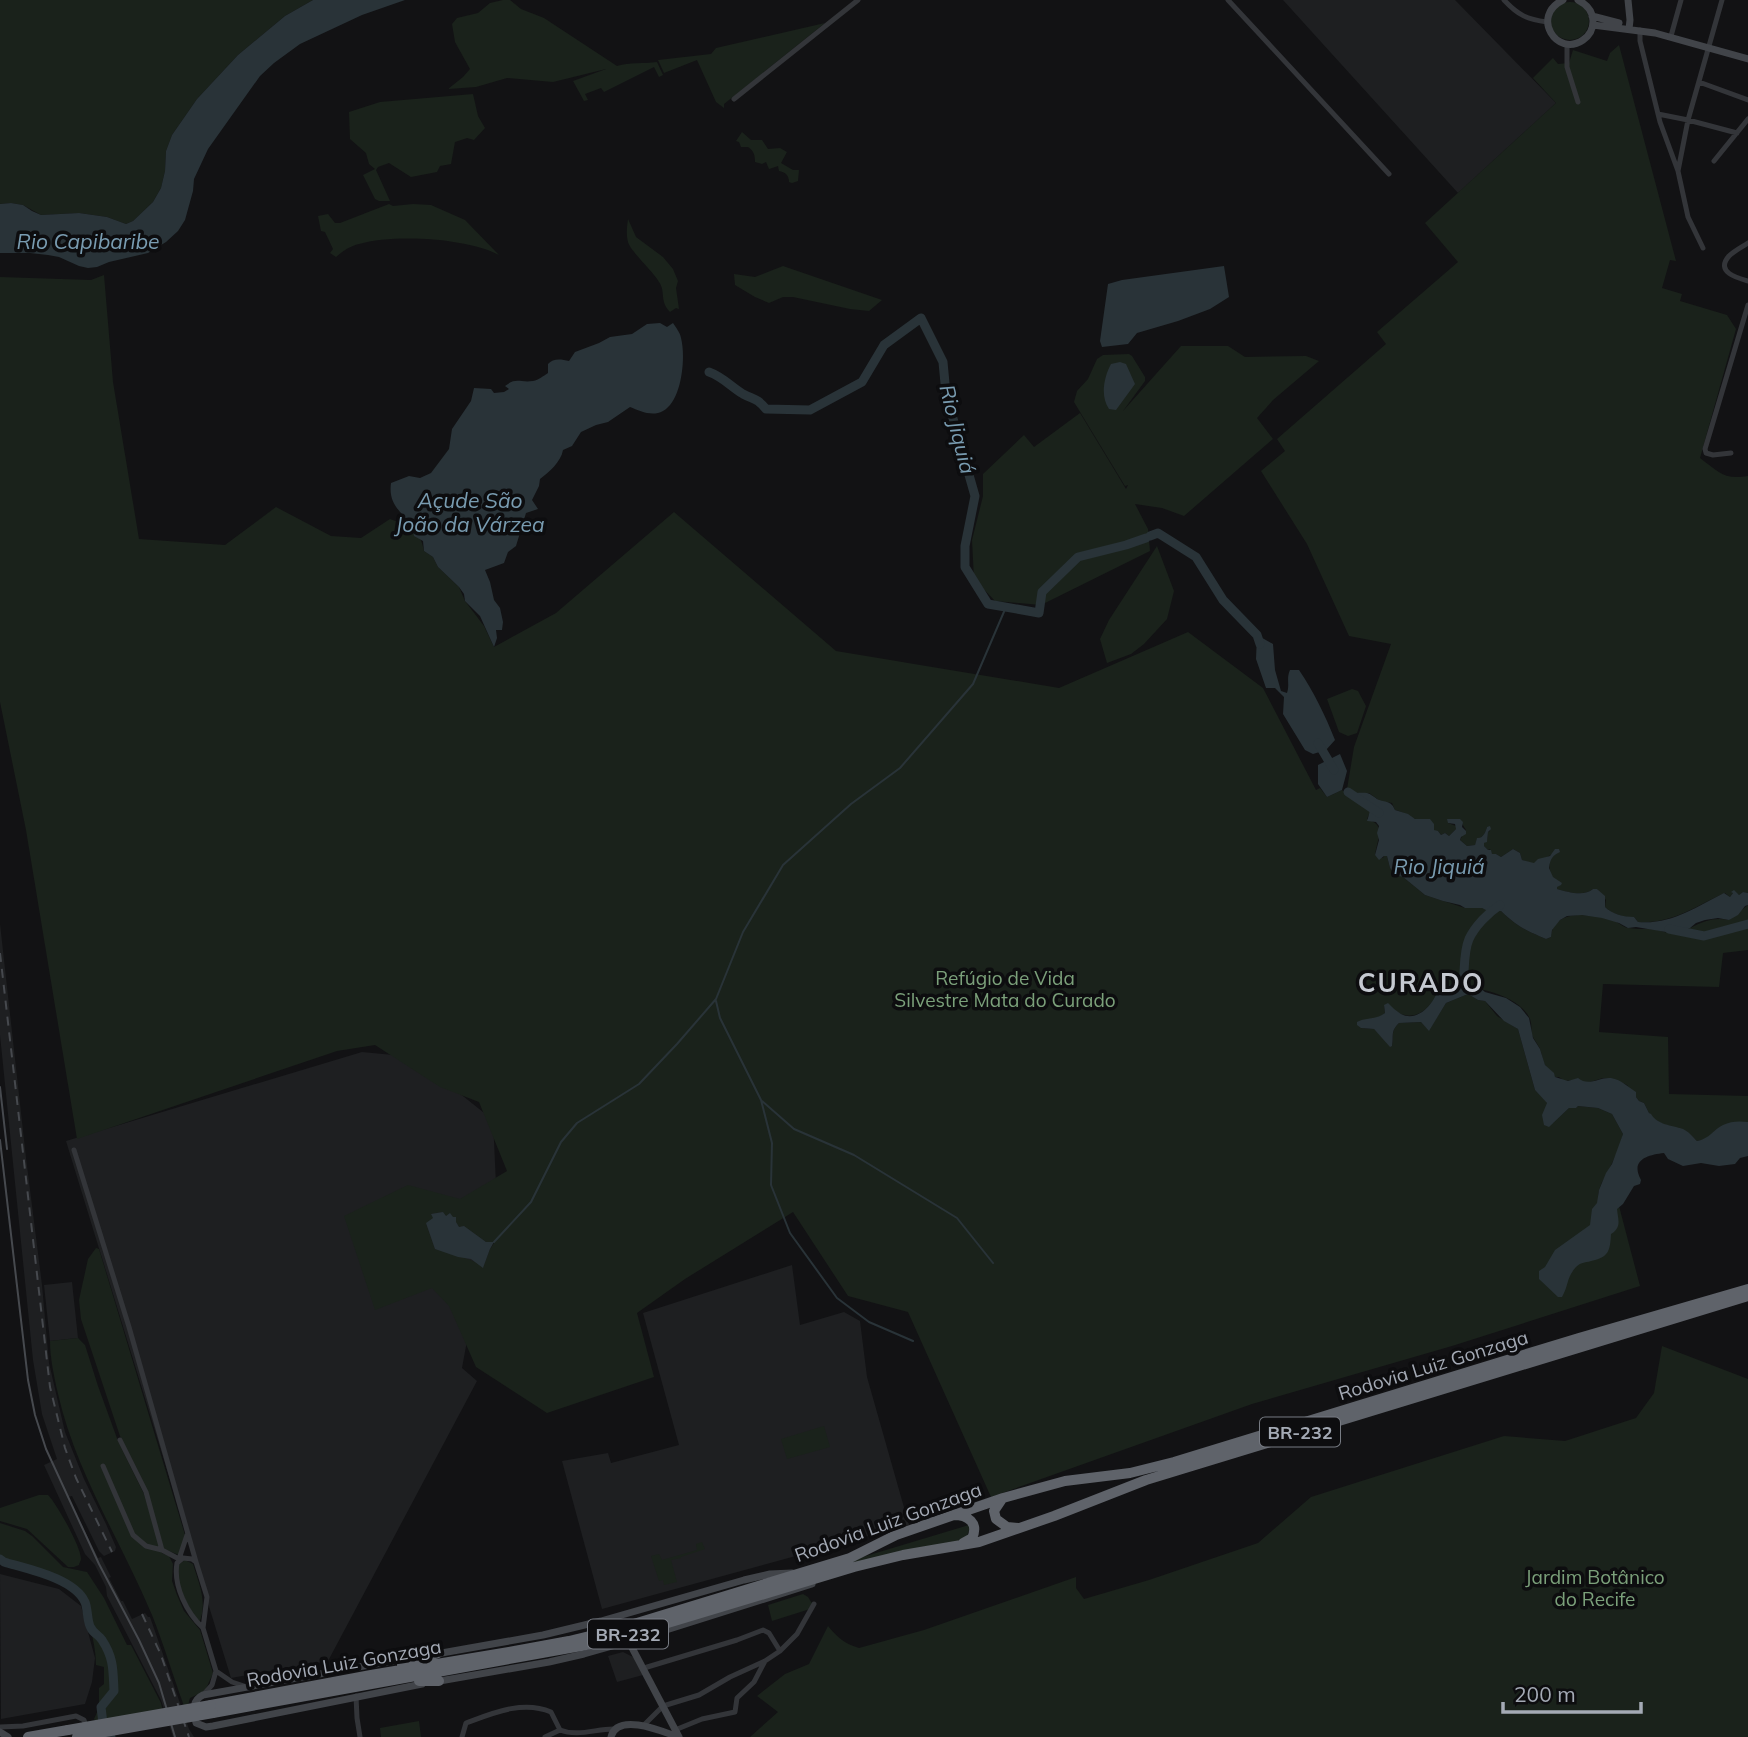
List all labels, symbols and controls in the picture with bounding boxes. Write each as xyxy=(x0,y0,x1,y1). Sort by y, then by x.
water label: Rio Capibaribe xyxy=(16,228,160,254)
water label: Rio Jiquiá xyxy=(934,382,982,476)
water label: Açude São João da Várzea xyxy=(393,487,545,537)
water label: Rio Jiquiá xyxy=(1393,853,1485,879)
park label: Refúgio de Vida Silvestre Mata do Curado xyxy=(894,966,1116,1012)
district label: CURADO xyxy=(1358,966,1484,999)
street label: Rodovia Luiz Gonzaga xyxy=(1335,1325,1531,1405)
road number: BR-232 xyxy=(1260,1418,1340,1447)
street label: Rodovia Luiz Gonzaga xyxy=(791,1477,985,1567)
park label: Jardim Botânico do Recife xyxy=(1525,1565,1665,1611)
road number: BR-232 xyxy=(588,1619,668,1648)
street label: Rodovia Luiz Gonzaga xyxy=(245,1634,443,1692)
scale bar xyxy=(1503,1670,1641,1714)
text: 200 m xyxy=(1514,1681,1576,1707)

